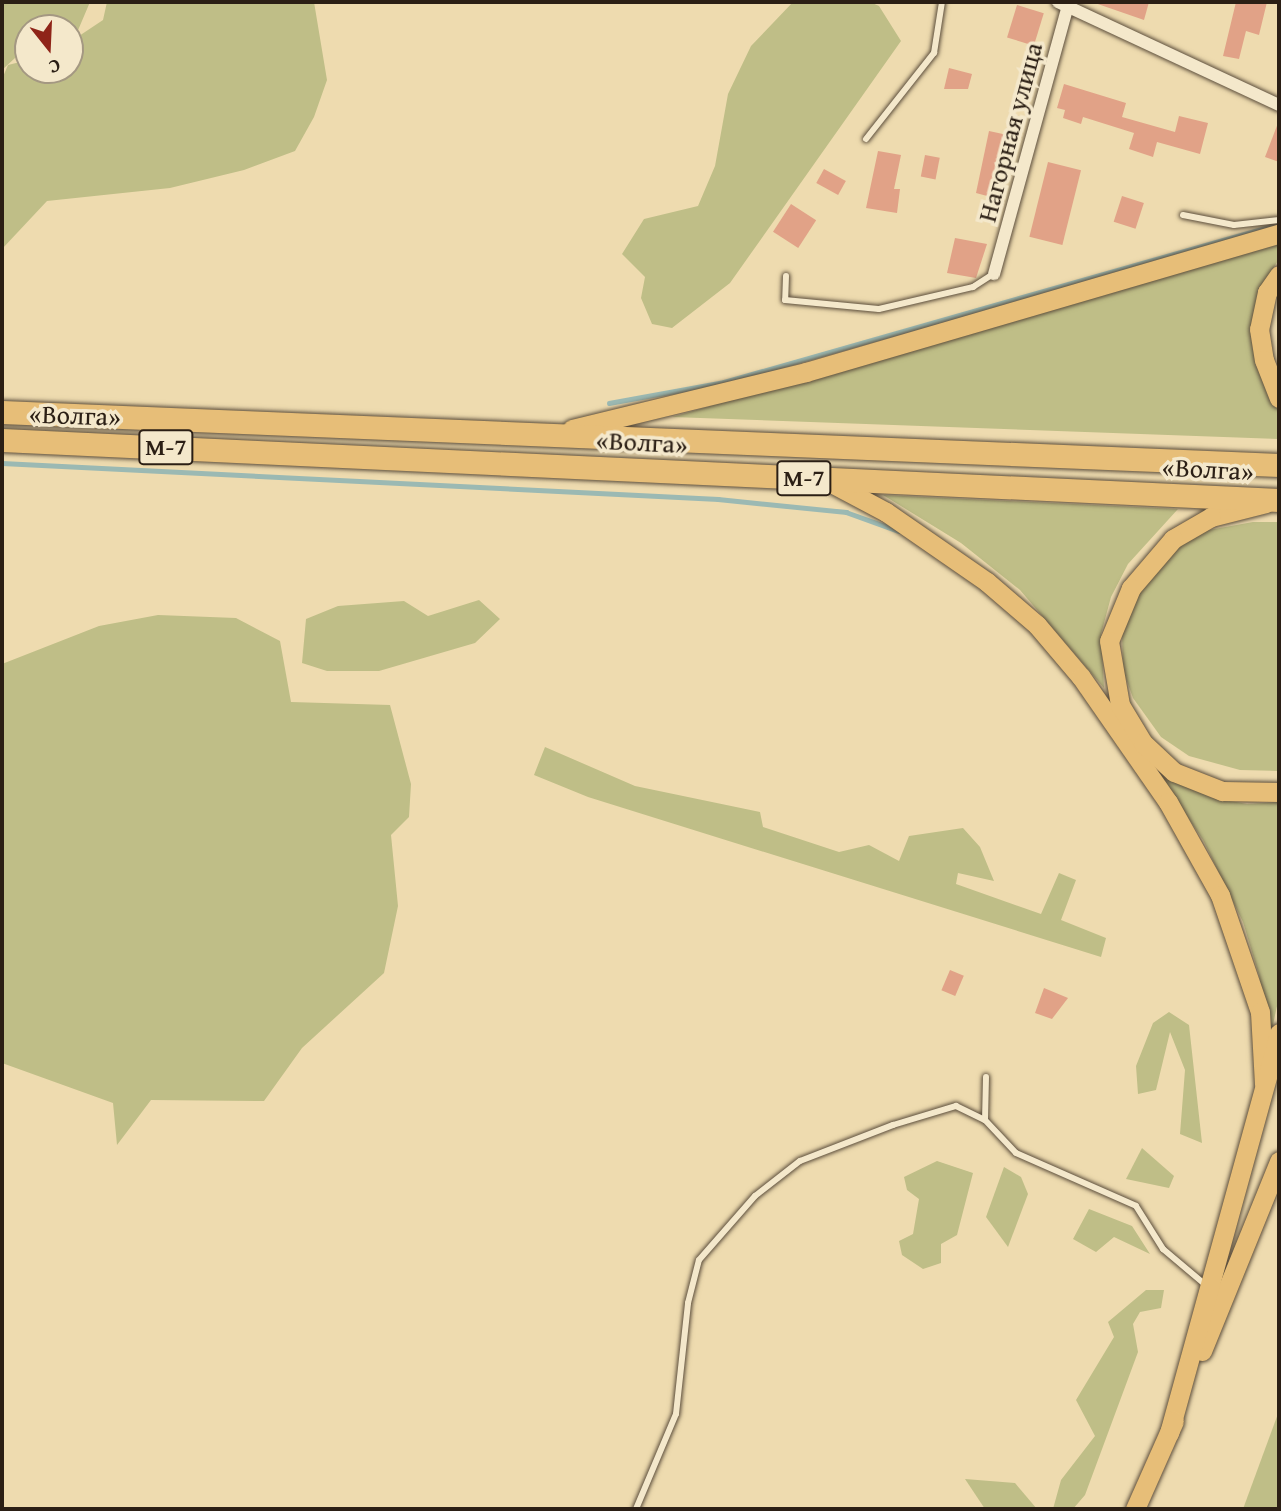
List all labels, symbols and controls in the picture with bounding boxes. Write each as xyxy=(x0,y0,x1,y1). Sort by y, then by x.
north arrow xyxy=(14,14,84,84)
street label: Нагорная улица xyxy=(971,39,1049,225)
text: С xyxy=(45,52,64,82)
street label: «Волга» xyxy=(29,398,121,432)
street label: «Волга» xyxy=(596,424,688,460)
road number: М-7 xyxy=(138,426,194,467)
street label: «Волга» xyxy=(1162,451,1254,487)
road number: М-7 xyxy=(776,458,832,499)

